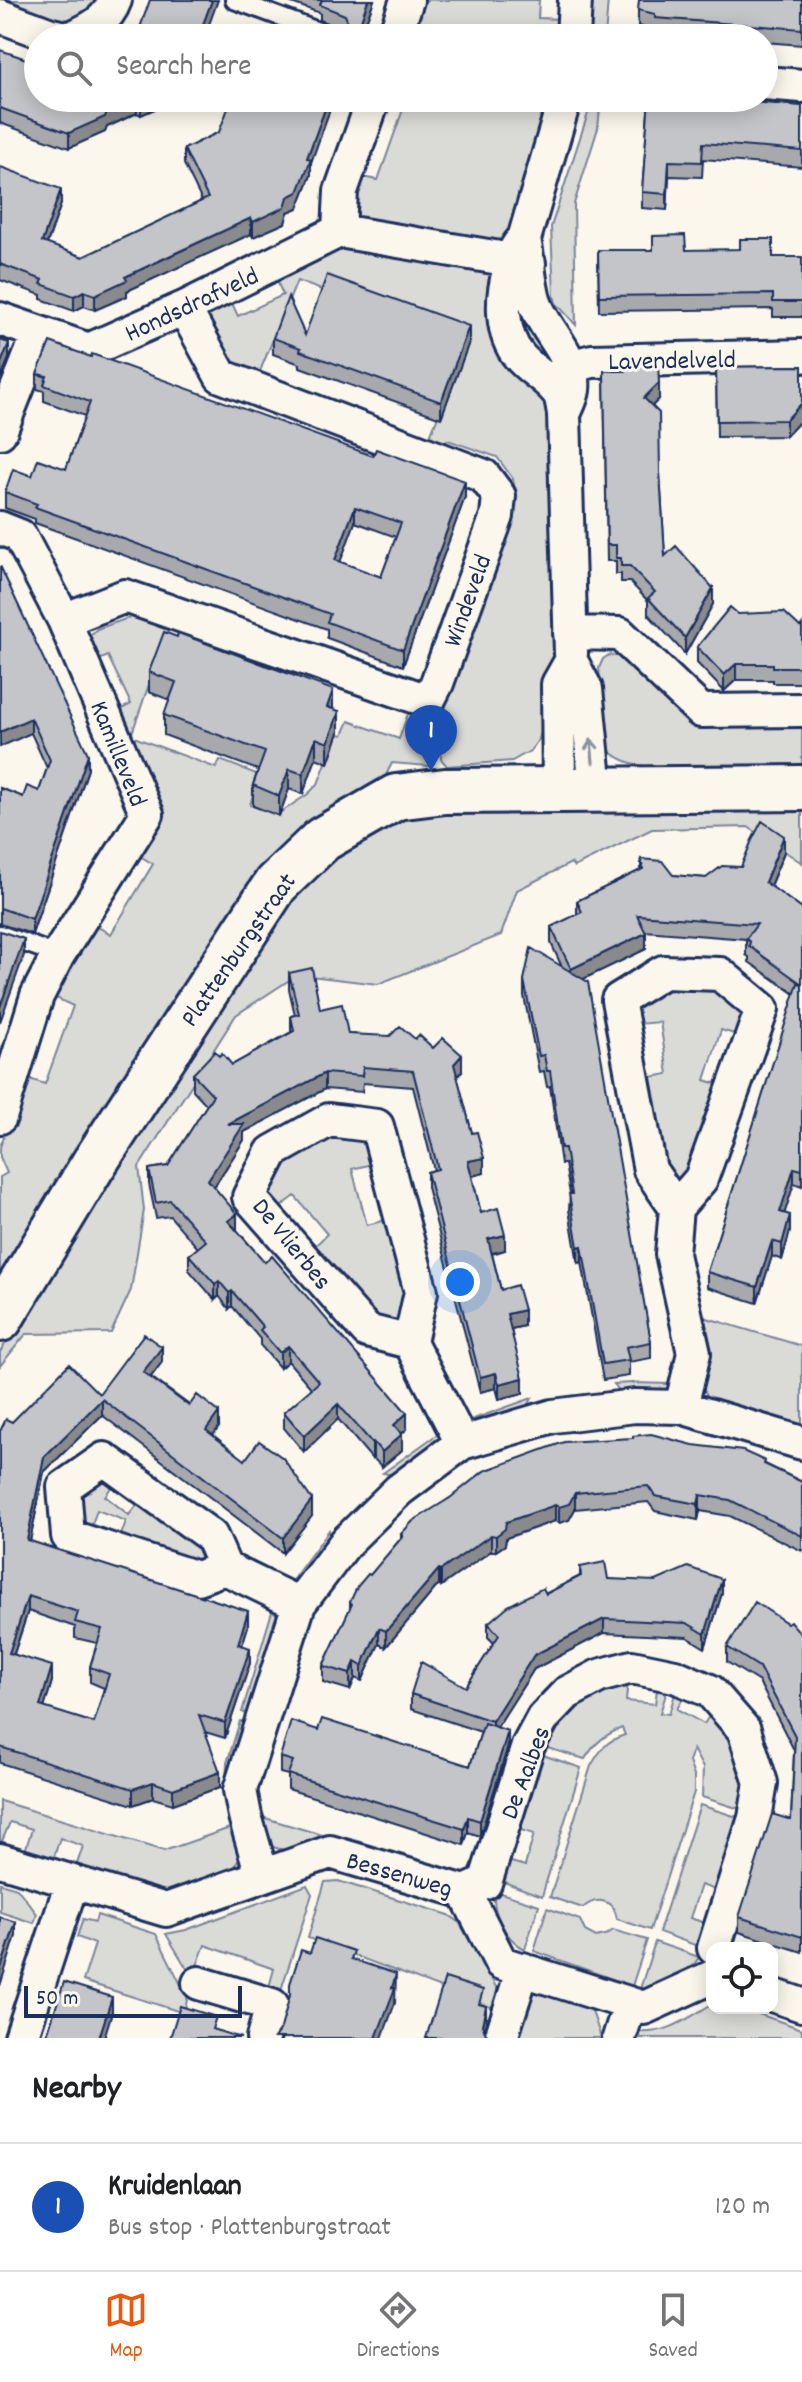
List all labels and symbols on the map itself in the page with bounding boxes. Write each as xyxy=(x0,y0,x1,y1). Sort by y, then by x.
street label: Hondsdrafveld xyxy=(119,259,266,353)
street label: Lavendelveld xyxy=(608,343,736,382)
street label: Windeveld xyxy=(435,550,503,653)
street label: Kamilleveld xyxy=(79,696,155,813)
pin: 1 xyxy=(405,705,457,771)
one-way arrow xyxy=(585,738,600,764)
street label: Plattenburgstraat xyxy=(173,866,307,1036)
street label: De Vlierbes xyxy=(242,1191,339,1299)
your location xyxy=(440,1262,480,1302)
street label: De Aalbes xyxy=(493,1721,562,1825)
street label: Bessenweg xyxy=(342,1844,456,1909)
scale bar xyxy=(24,1982,242,2018)

